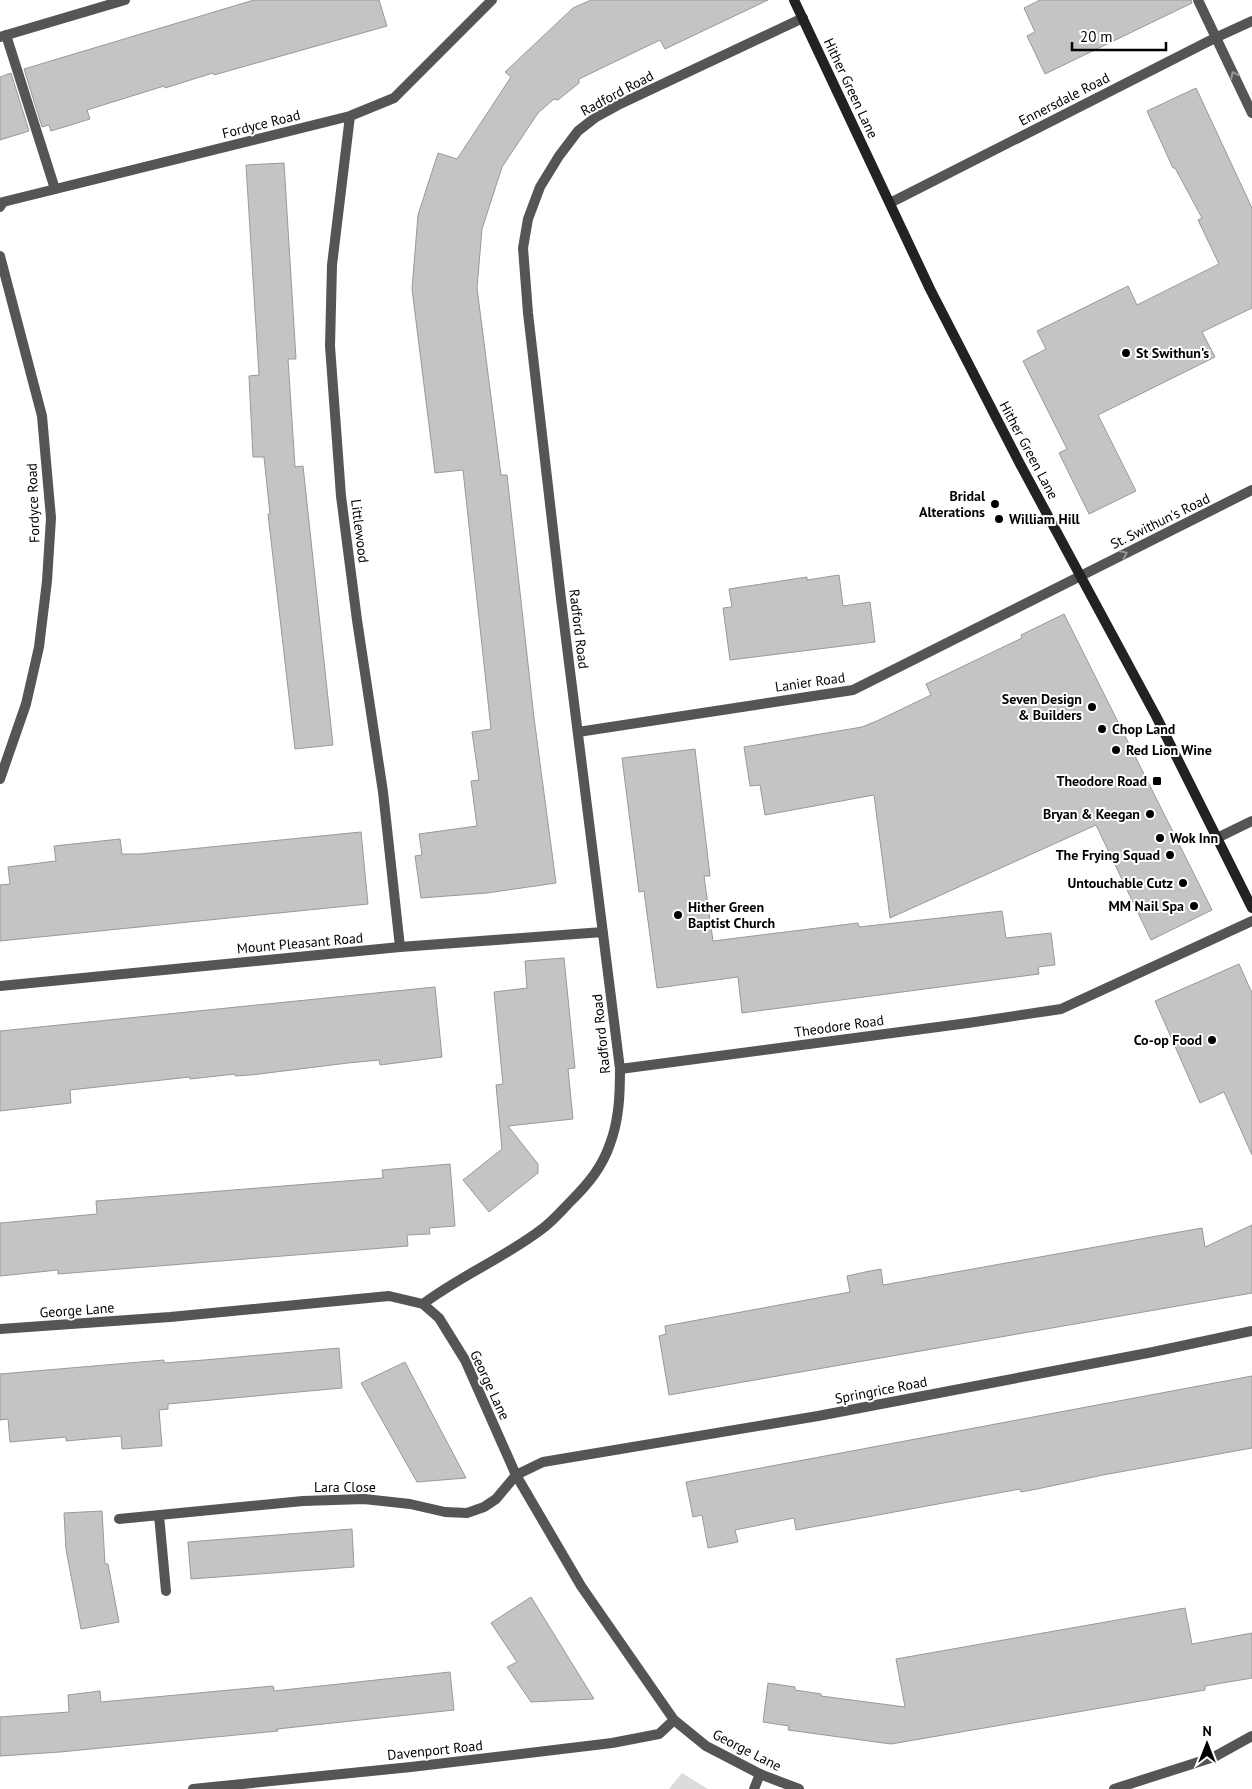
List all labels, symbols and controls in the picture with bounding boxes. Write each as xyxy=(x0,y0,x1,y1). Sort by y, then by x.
scale bar xyxy=(1072,20,1166,52)
text: 20 m xyxy=(1080,27,1113,46)
street label: Hither Green Lane xyxy=(820,35,882,141)
street label: Radford Road xyxy=(577,66,657,120)
street label: Ennersdale Road xyxy=(1016,68,1112,130)
one-way arrow xyxy=(1230,71,1240,80)
street label: Fordyce Road xyxy=(220,106,302,142)
place label: St Swithun's xyxy=(1136,344,1209,362)
marker: St Swithun's xyxy=(1120,347,1132,359)
street label: Hither Green Lane xyxy=(996,398,1062,502)
street label: Fordyce Road xyxy=(23,463,43,543)
place label: Bridal Alterations xyxy=(919,487,986,521)
street label: St. Swithun's Road xyxy=(1107,489,1213,553)
street label: Littlewood xyxy=(347,498,373,564)
marker: Bridal Alterations xyxy=(989,498,1001,510)
place label: William Hill xyxy=(1009,510,1081,528)
marker: William Hill xyxy=(993,513,1005,525)
one-way arrow xyxy=(1119,550,1128,560)
street label: Radford Road xyxy=(565,588,593,670)
street label: Lanier Road xyxy=(774,668,846,696)
place label: Seven Design & Builders xyxy=(1002,690,1082,724)
marker: Seven Design & Builders xyxy=(1086,701,1098,713)
place label: Chop Land xyxy=(1112,720,1175,738)
marker: Chop Land xyxy=(1096,723,1108,735)
place label: Red Lion Wine xyxy=(1126,741,1212,759)
marker: Red Lion Wine xyxy=(1110,744,1122,756)
place label: Theodore Road xyxy=(1056,772,1147,790)
marker: Theodore Road xyxy=(1151,775,1163,787)
place label: Bryan & Keegan xyxy=(1043,805,1140,823)
marker: Bryan & Keegan xyxy=(1144,808,1156,820)
place label: Wok Inn xyxy=(1170,829,1218,847)
marker: Wok Inn xyxy=(1154,832,1166,844)
place label: The Frying Squad xyxy=(1056,846,1160,864)
marker: The Frying Squad xyxy=(1164,849,1176,861)
place label: Untouchable Cutz xyxy=(1067,874,1173,892)
marker: Untouchable Cutz xyxy=(1177,877,1189,889)
place label: MM Nail Spa xyxy=(1109,897,1184,915)
place label: Hither Green Baptist Church xyxy=(688,898,775,932)
marker: MM Nail Spa xyxy=(1188,900,1200,912)
marker: Hither Green Baptist Church xyxy=(672,909,684,921)
street label: Mount Pleasant Road xyxy=(236,929,364,957)
street label: Radford Road xyxy=(588,993,614,1075)
street label: Theodore Road xyxy=(793,1011,885,1041)
place label: Co-op Food xyxy=(1134,1031,1202,1049)
marker: Co-op Food xyxy=(1206,1034,1218,1046)
street label: George Lane xyxy=(39,1298,115,1322)
street label: George Lane xyxy=(466,1347,514,1423)
street label: Springrice Road xyxy=(833,1372,929,1408)
street label: Lara Close xyxy=(314,1478,376,1496)
north arrow xyxy=(1182,1719,1232,1769)
text: N xyxy=(1202,1722,1212,1740)
street label: George Lane xyxy=(710,1725,784,1775)
street label: Davenport Road xyxy=(386,1736,484,1764)

